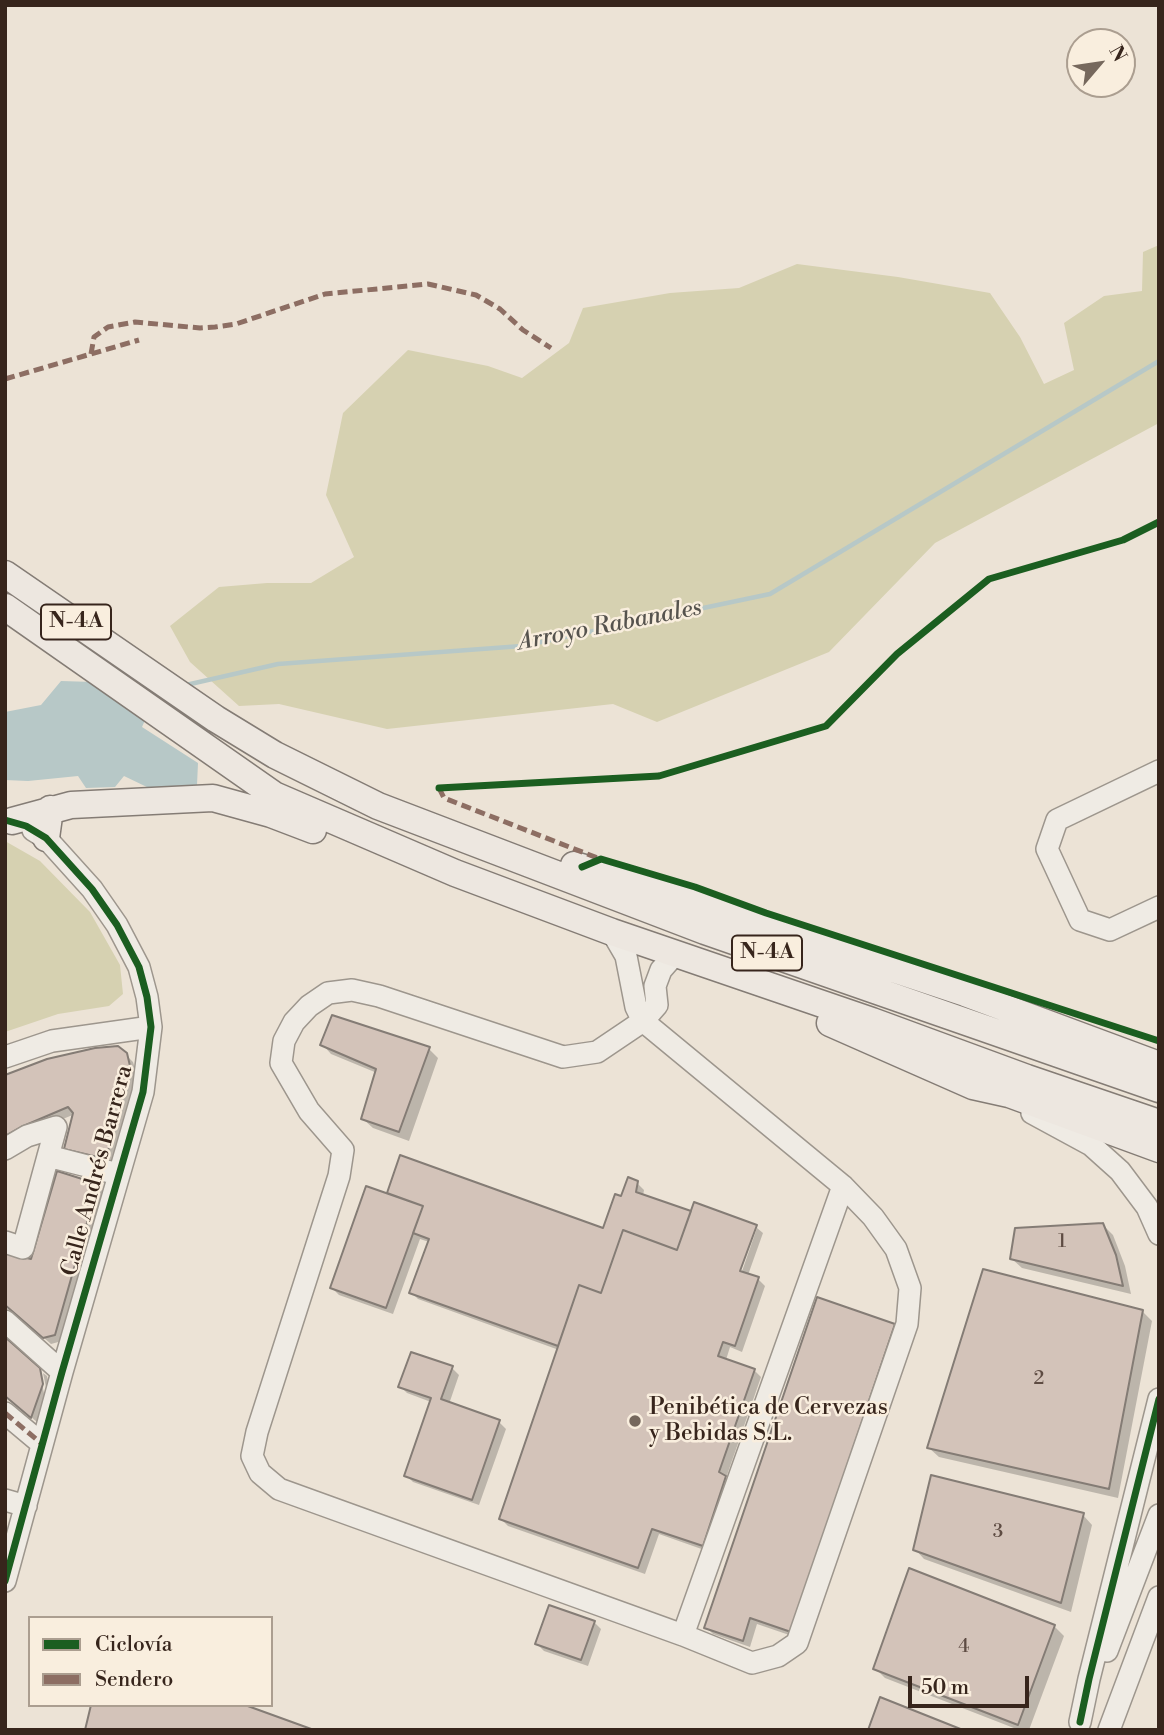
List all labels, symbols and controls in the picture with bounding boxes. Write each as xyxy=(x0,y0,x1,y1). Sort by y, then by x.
north arrow xyxy=(1066,28,1136,98)
text: N xyxy=(1103,41,1132,66)
water label: Arroyo Rabanales xyxy=(516,594,704,658)
road number: N-4A xyxy=(41,604,111,640)
road number: N-4A xyxy=(732,936,802,970)
street label: Calle Andrés Barrera xyxy=(57,1063,139,1279)
house number: 1 xyxy=(1058,1231,1066,1253)
house number: 2 xyxy=(1034,1368,1044,1390)
place label: Penibética de Cervezas y Bebidas S.L. xyxy=(649,1394,888,1448)
marker: Penibética de Cervezas y Bebidas S.L. xyxy=(627,1413,643,1429)
house number: 3 xyxy=(993,1521,1003,1543)
legend xyxy=(28,1616,273,1707)
text: Ciclovía xyxy=(95,1632,172,1658)
house number: 4 xyxy=(958,1636,970,1658)
scale bar xyxy=(912,1662,1033,1706)
text: Sendero xyxy=(95,1667,173,1693)
text: 50 m xyxy=(921,1675,969,1701)

